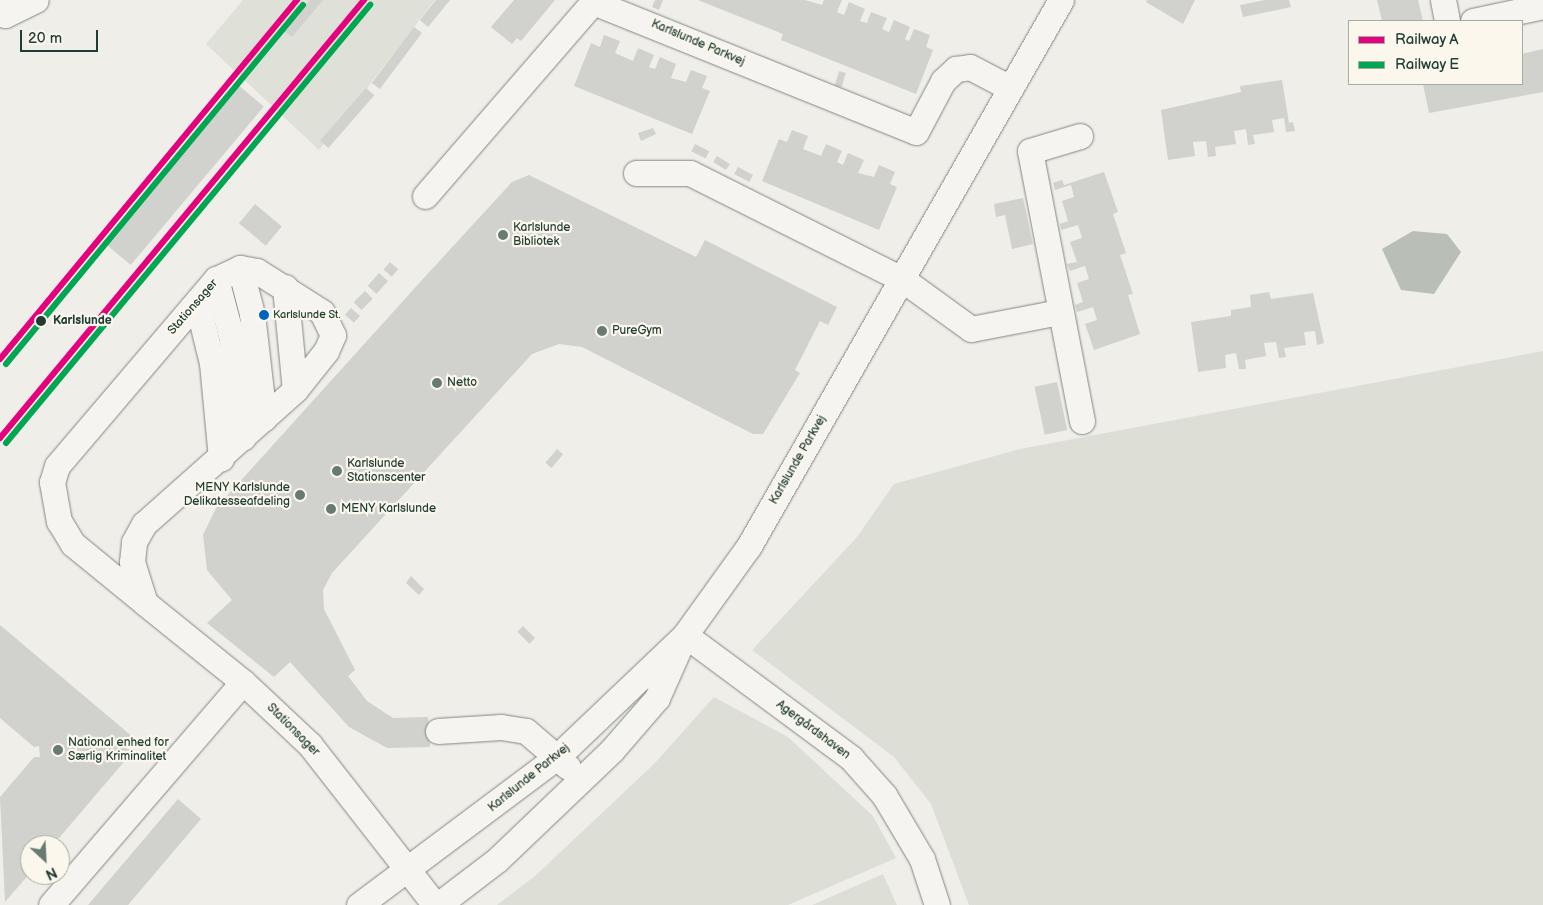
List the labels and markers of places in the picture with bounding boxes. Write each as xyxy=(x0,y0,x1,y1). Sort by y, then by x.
place label: Karlslunde Bibliotek xyxy=(513,221,570,249)
marker: Karlslunde Bibliotek xyxy=(497,229,509,241)
place label: Karlslunde St. xyxy=(273,308,341,322)
marker: Karlslunde St. xyxy=(259,310,269,320)
marker: Karlslunde xyxy=(33,313,49,329)
place label: Karlslunde xyxy=(53,314,112,328)
place label: PureGym xyxy=(612,324,662,338)
marker: PureGym xyxy=(596,325,608,337)
place label: Netto xyxy=(447,376,477,390)
marker: Netto xyxy=(431,377,443,389)
place label: Karlslunde Stationscenter xyxy=(347,457,425,485)
marker: Karlslunde Stationscenter xyxy=(331,465,343,477)
place label: MENY Karlslunde Delikatesseafdeling xyxy=(184,481,290,509)
marker: MENY Karlslunde Delikatesseafdeling xyxy=(294,489,306,501)
place label: MENY Karlslunde xyxy=(341,502,436,516)
marker: MENY Karlslunde xyxy=(325,503,337,515)
place label: National enhed for Særlig Kriminalitet xyxy=(68,736,169,764)
marker: National enhed for Særlig Kriminalitet xyxy=(52,744,64,756)

